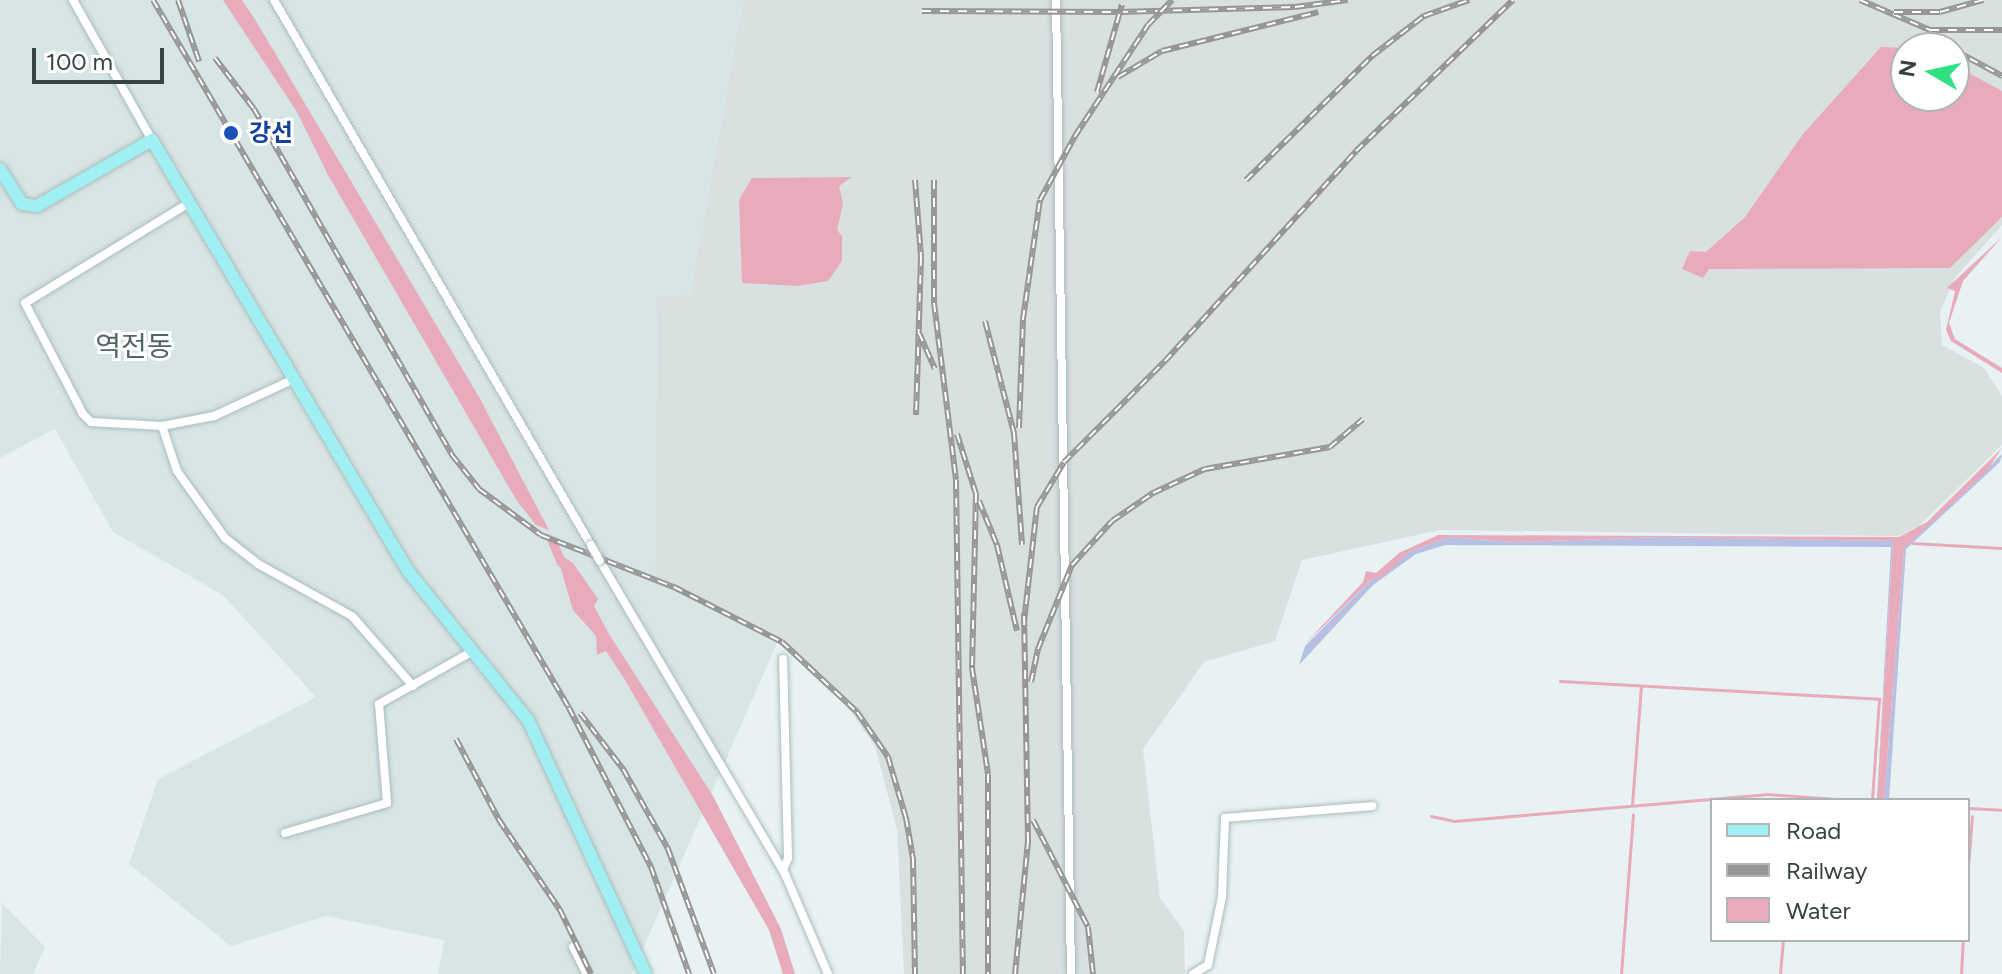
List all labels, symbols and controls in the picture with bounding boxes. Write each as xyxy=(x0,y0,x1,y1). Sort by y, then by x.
scale bar xyxy=(36,32,168,82)
north arrow xyxy=(1890,32,1970,112)
text: 100 m xyxy=(46,47,113,76)
text: N xyxy=(1893,58,1922,79)
place label: 강선 xyxy=(249,119,293,147)
marker: 강선 xyxy=(220,122,242,144)
district label: 역전동 xyxy=(95,329,173,363)
legend xyxy=(1710,798,1970,942)
text: Road xyxy=(1786,816,1841,845)
text: Railway xyxy=(1786,856,1867,885)
text: Water xyxy=(1786,896,1851,925)

